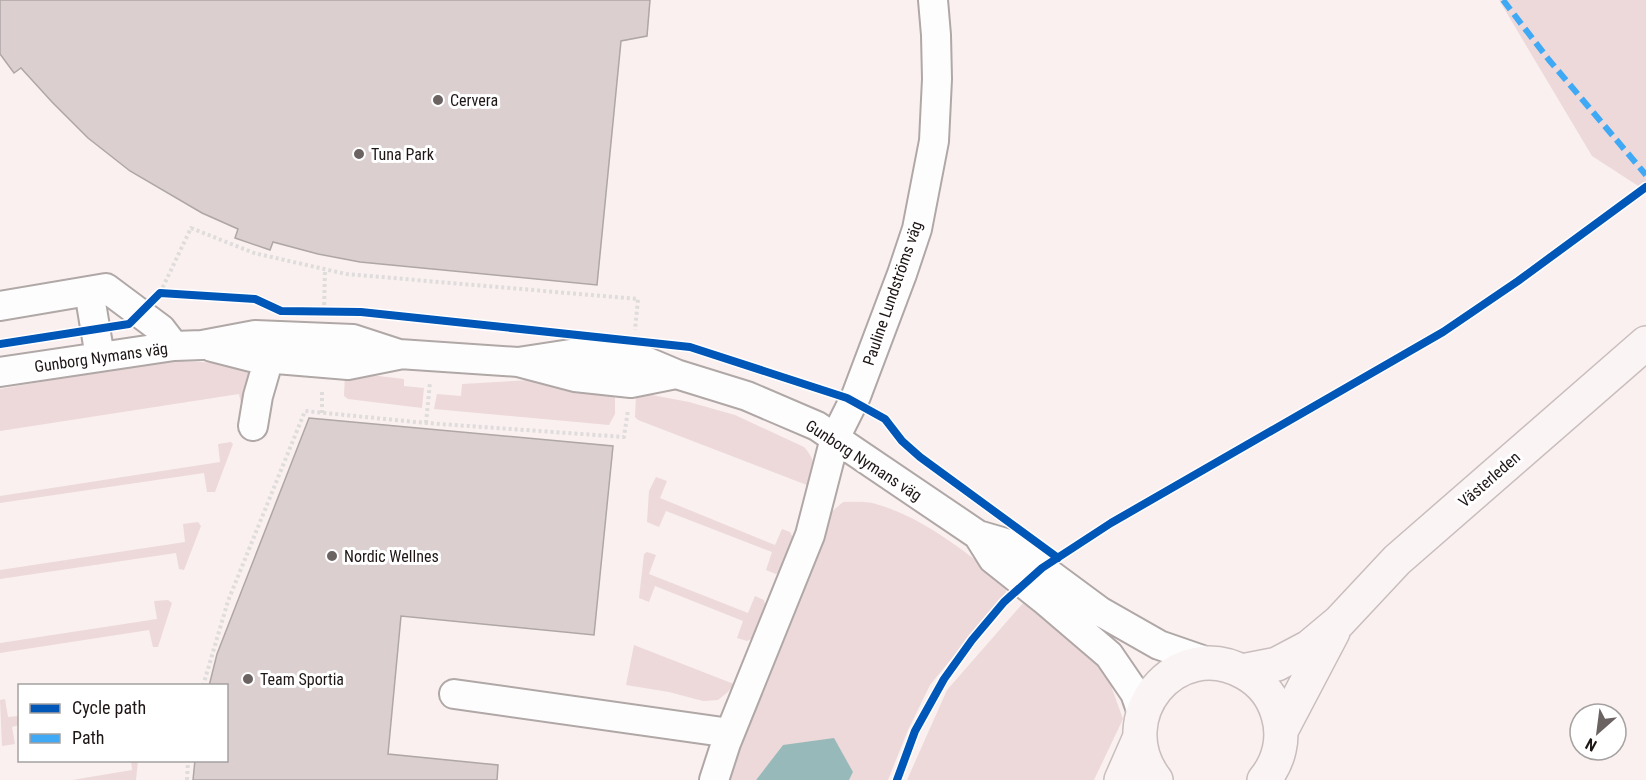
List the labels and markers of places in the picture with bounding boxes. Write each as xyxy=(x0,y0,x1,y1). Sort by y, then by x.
place label: Cervera xyxy=(450,91,498,110)
marker: Cervera xyxy=(431,93,445,107)
place label: Tuna Park xyxy=(371,145,435,164)
marker: Tuna Park xyxy=(352,147,366,161)
place label: Nordic Wellnes xyxy=(344,547,439,566)
marker: Nordic Wellnes xyxy=(325,549,339,563)
place label: Team Sportia xyxy=(260,670,344,689)
marker: Team Sportia xyxy=(241,672,255,686)

